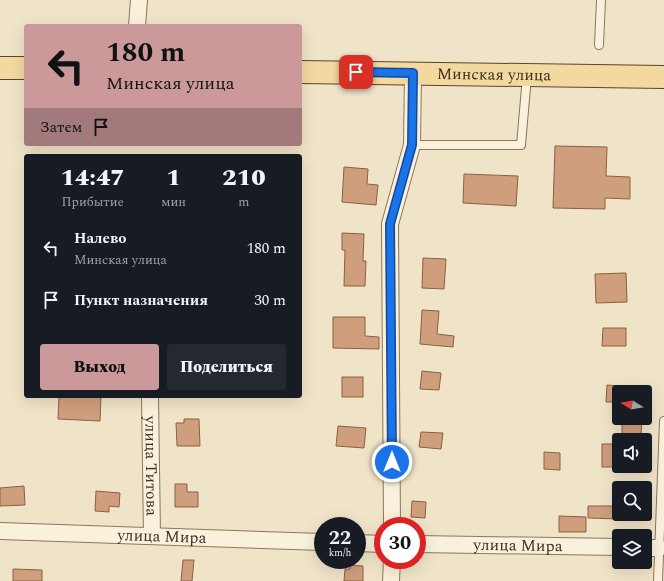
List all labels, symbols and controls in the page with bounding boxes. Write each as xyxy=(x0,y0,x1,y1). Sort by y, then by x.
text: 180 m xyxy=(106,31,185,74)
icon: left xyxy=(40,40,92,92)
pin xyxy=(339,55,373,89)
icon: arrive xyxy=(345,61,367,83)
street label: Минская улица xyxy=(437,62,552,87)
text: Минская улица xyxy=(106,70,235,97)
text: Затем xyxy=(40,116,82,139)
icon: arrive xyxy=(90,116,112,138)
text: 14:47 xyxy=(60,160,125,196)
text: 1 xyxy=(166,160,181,196)
text: 210 xyxy=(222,160,266,196)
text: Прибытие xyxy=(61,192,124,212)
text: мин xyxy=(161,192,186,212)
text: m xyxy=(238,192,250,212)
text: Налево xyxy=(74,227,127,250)
icon: left xyxy=(40,237,62,259)
text: 180 m xyxy=(247,237,286,260)
text: Минская улица xyxy=(74,250,167,270)
icon: arrive xyxy=(40,289,62,311)
text: Пункт назначения xyxy=(74,289,208,312)
text: 30 m xyxy=(254,289,286,312)
button: Выход xyxy=(40,344,159,390)
button: Поделиться xyxy=(167,344,286,390)
north arrow xyxy=(612,385,652,425)
map controls xyxy=(612,385,652,569)
street label: улица Титова xyxy=(138,415,164,516)
button: sound xyxy=(612,433,652,473)
position arrow xyxy=(371,441,413,483)
button: search xyxy=(612,481,652,521)
speed limit sign: 30 xyxy=(374,517,426,569)
street label: улица Мира xyxy=(116,523,207,550)
text: 22 xyxy=(329,523,351,553)
button: layers xyxy=(612,529,652,569)
street label: улица Мира xyxy=(472,533,563,558)
text: km/h xyxy=(329,545,351,561)

